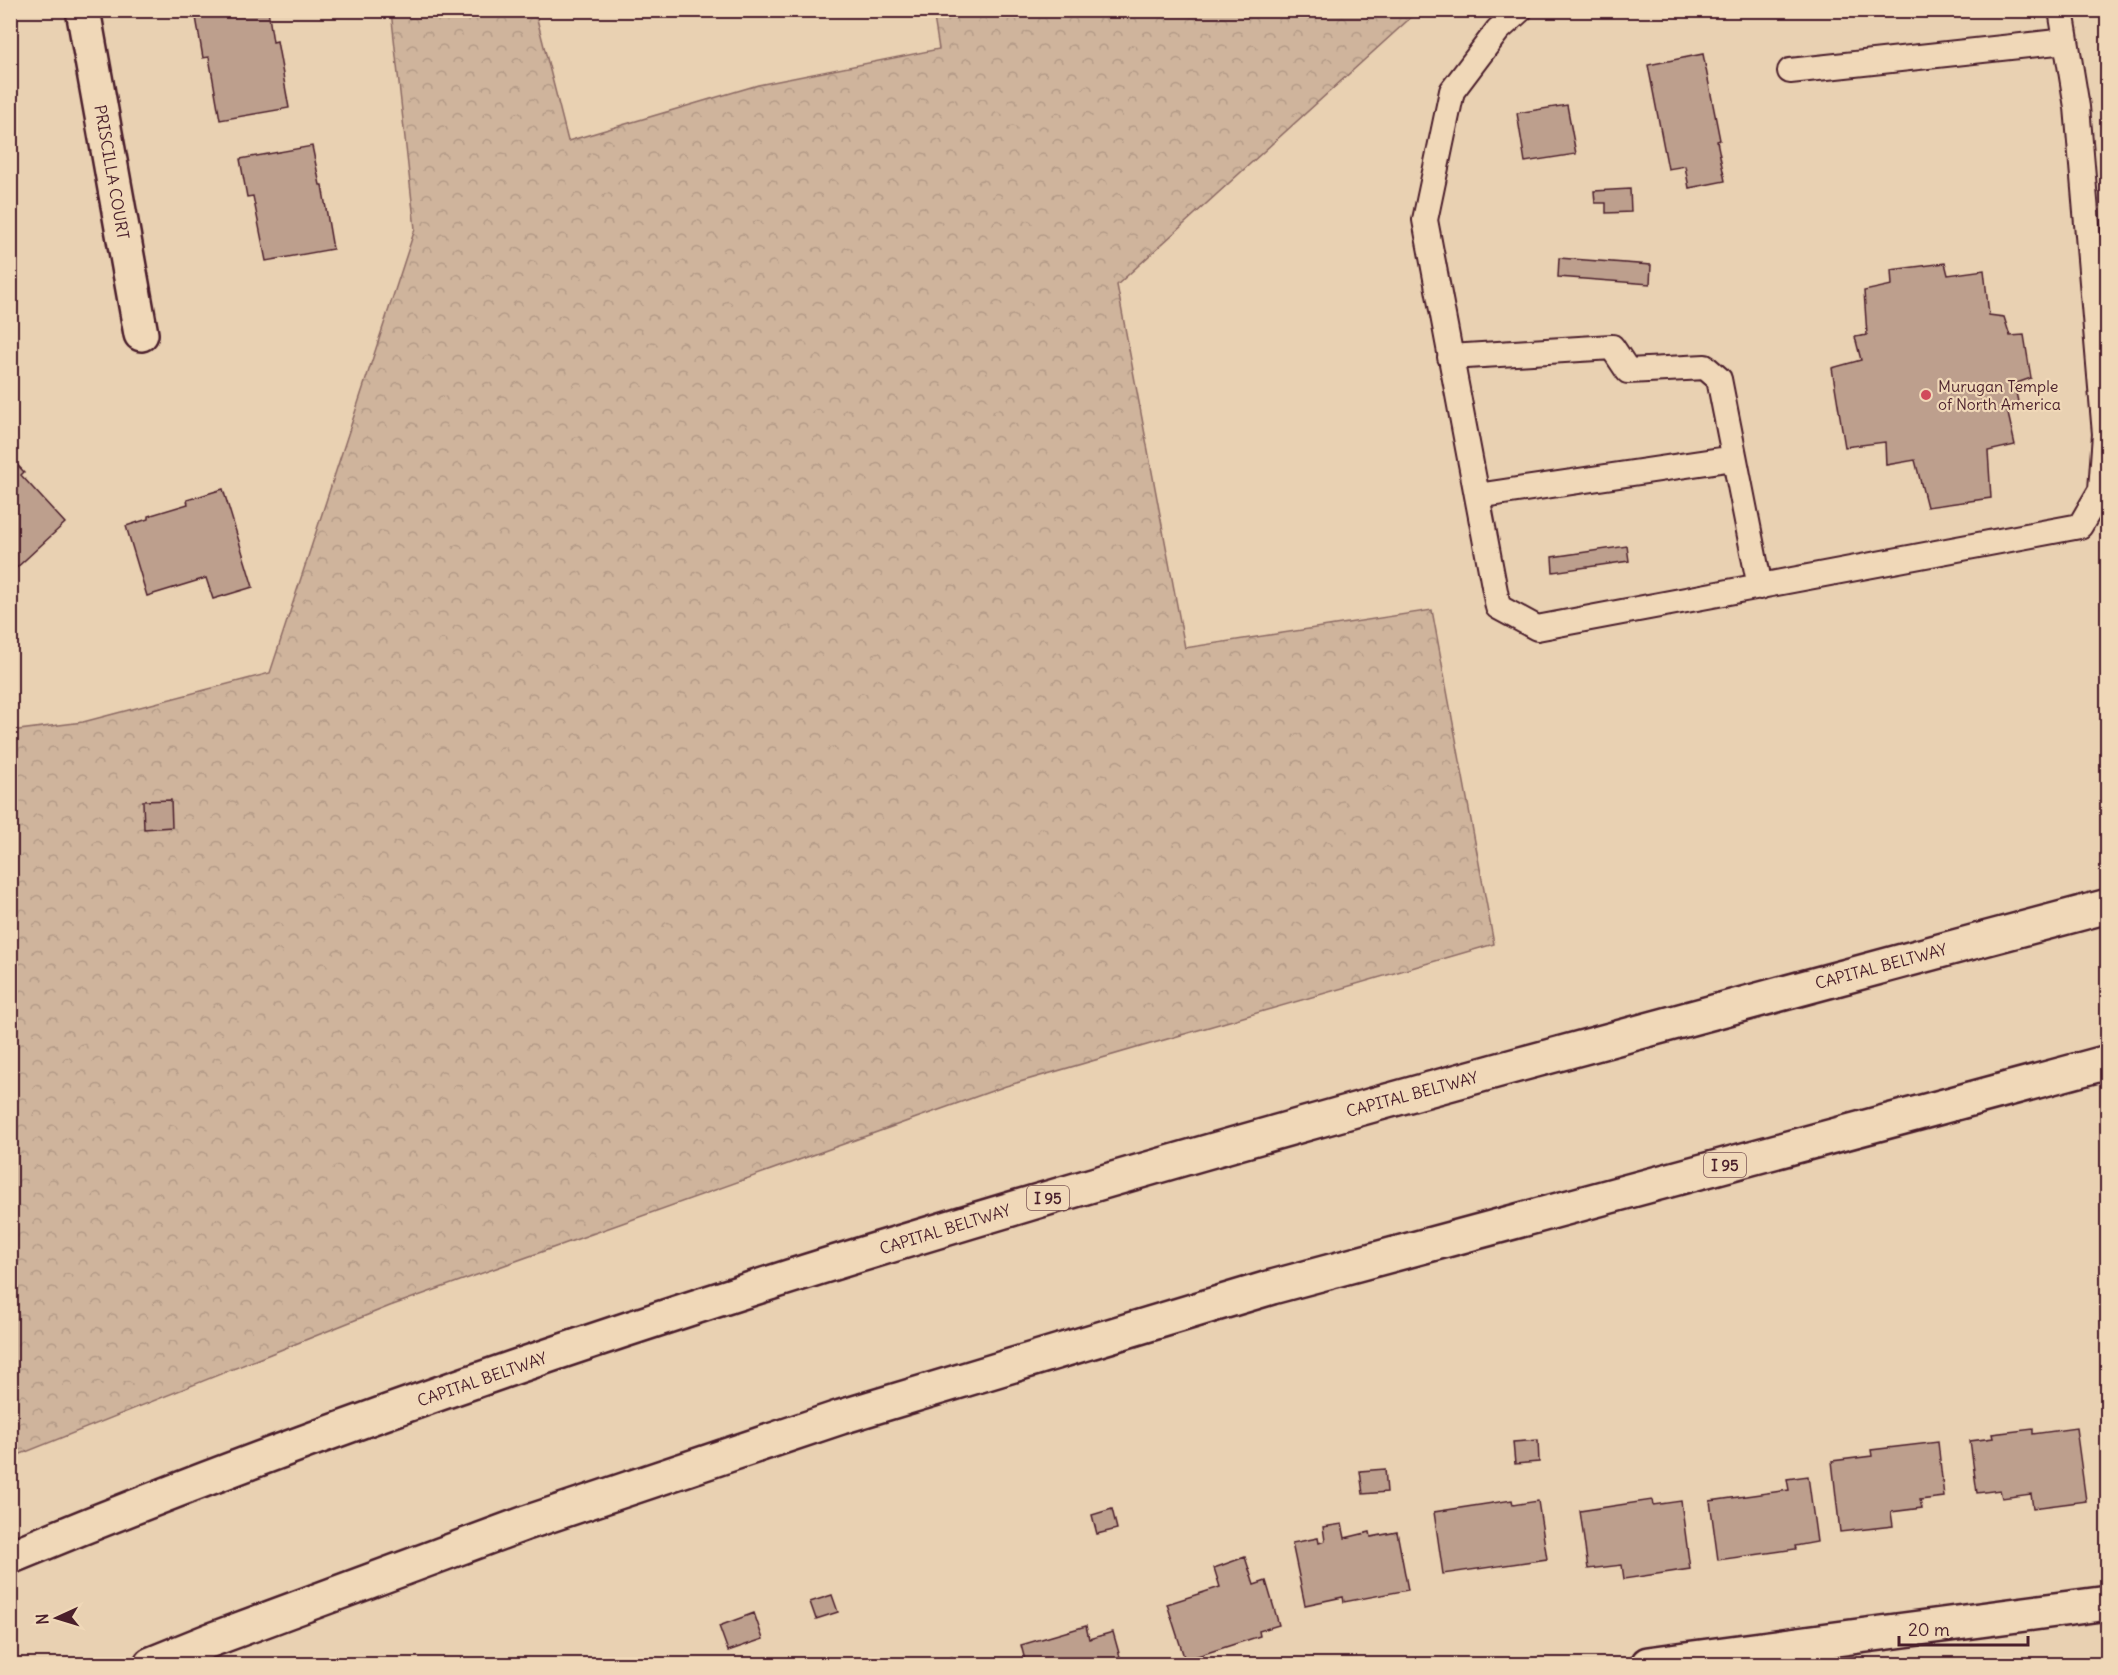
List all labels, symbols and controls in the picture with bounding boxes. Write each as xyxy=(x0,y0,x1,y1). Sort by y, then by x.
street label: PRISCILLA COURT xyxy=(90,103,134,241)
place label: Murugan Temple of North America xyxy=(1938,376,2061,414)
marker: Murugan Temple of North America xyxy=(1919,388,1933,402)
street label: CAPITAL BELTWAY xyxy=(1813,939,1949,993)
street label: CAPITAL BELTWAY xyxy=(1344,1067,1480,1121)
road number: I 95 xyxy=(1704,1153,1746,1177)
road number: I 95 xyxy=(1027,1186,1069,1210)
street label: CAPITAL BELTWAY xyxy=(877,1200,1013,1258)
street label: CAPITAL BELTWAY xyxy=(415,1347,550,1411)
north arrow xyxy=(27,1588,87,1648)
scale bar xyxy=(1899,1609,2028,1647)
text: N xyxy=(32,1613,52,1625)
text: 20 m xyxy=(1908,1618,1950,1641)

